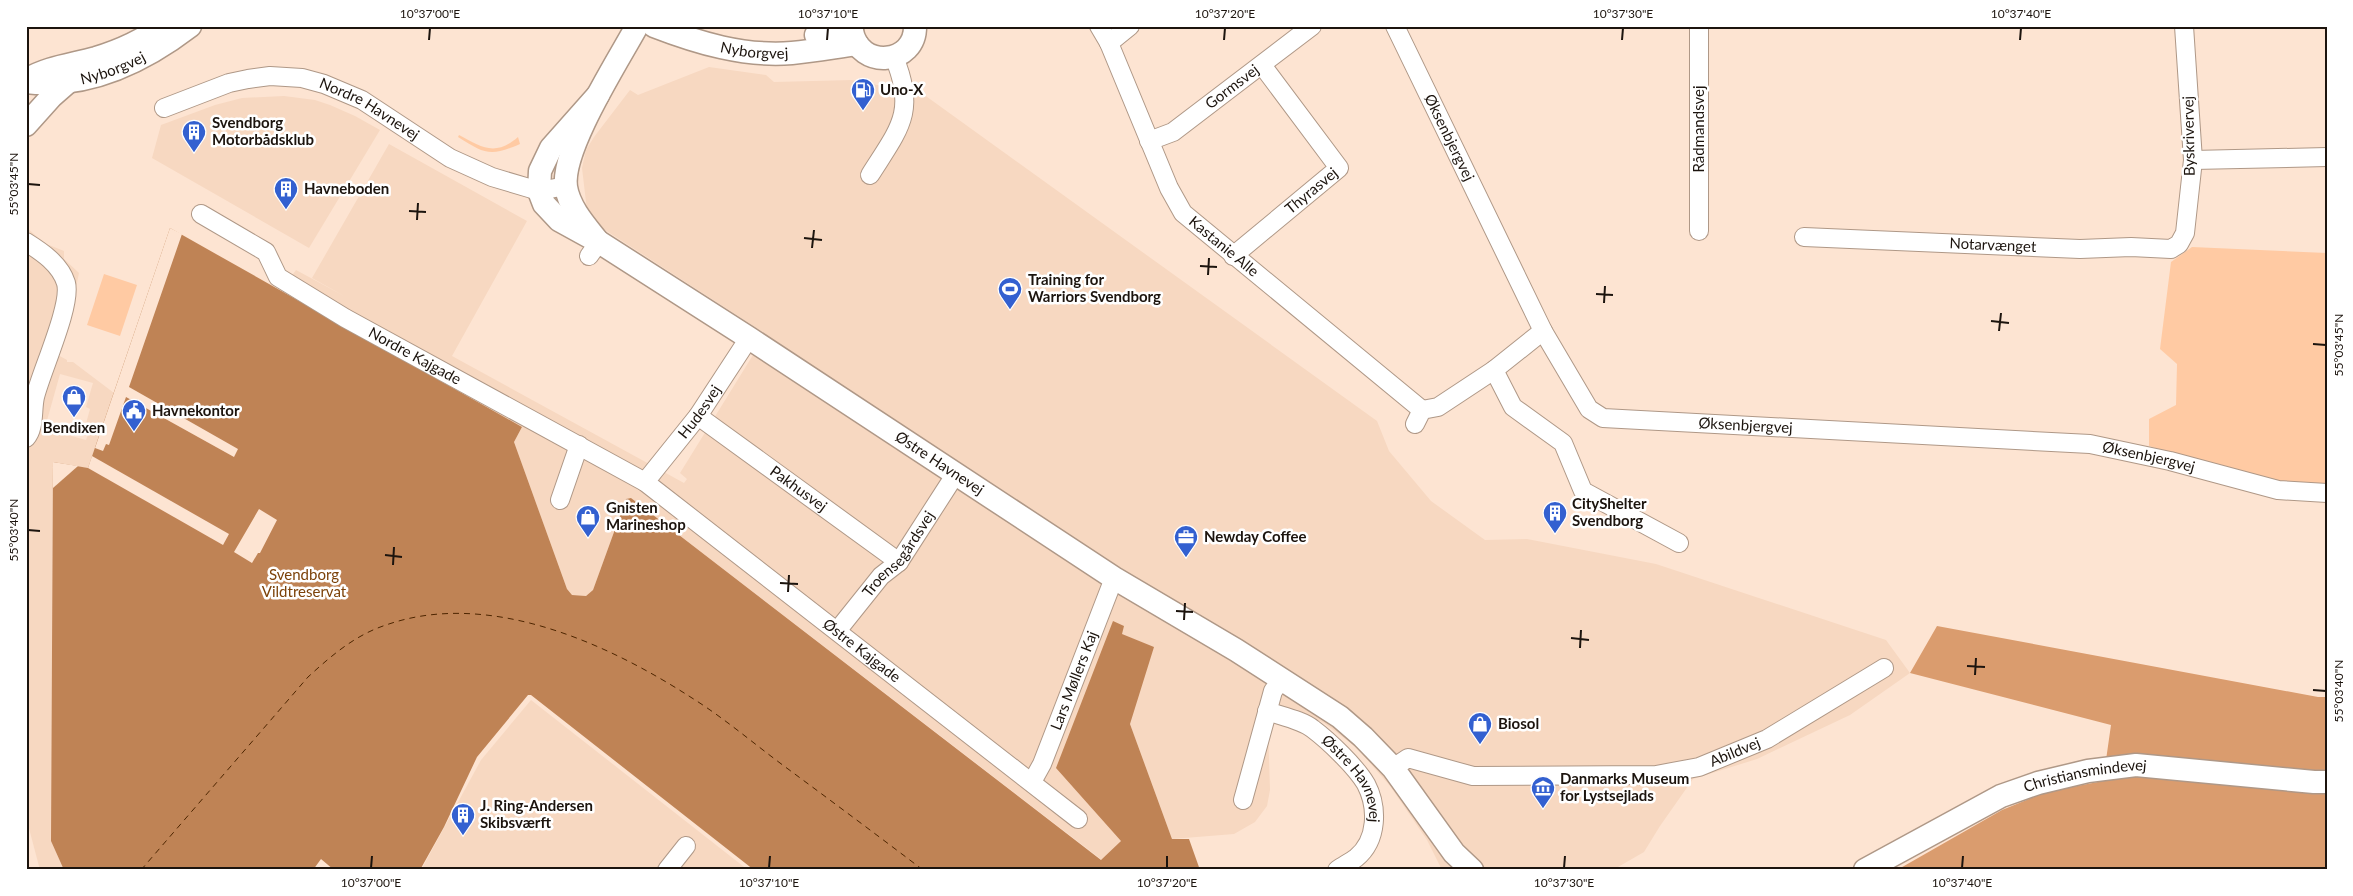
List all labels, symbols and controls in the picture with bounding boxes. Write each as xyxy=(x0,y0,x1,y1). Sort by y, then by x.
text: 10°37'00"E xyxy=(400,6,460,21)
text: 10°37'10"E xyxy=(798,6,858,21)
text: 10°37'20"E xyxy=(1195,6,1255,21)
text: 10°37'30"E xyxy=(1593,6,1653,21)
text: 10°37'40"E xyxy=(1991,6,2051,21)
street label: Nyborgvej xyxy=(719,37,789,62)
street label: Nyborgvej xyxy=(78,47,148,87)
street label: Gormsvej xyxy=(1201,60,1262,112)
street label: Nordre Havnevej xyxy=(317,73,423,143)
fuel station icon: Uno-X xyxy=(850,77,876,111)
place label: Uno-X xyxy=(880,80,924,98)
street label: Rådmandsvej xyxy=(1689,85,1707,173)
street label: Øksenbjergvej xyxy=(1421,91,1479,184)
street label: Byskrivervej xyxy=(2178,96,2198,176)
place label: Svendborg Motorbådsklub xyxy=(212,113,314,148)
building icon: Svendborg Motorbådsklub xyxy=(181,119,207,153)
text: 55°03'45"N xyxy=(6,153,21,215)
street label: Thyrasvej xyxy=(1281,163,1341,217)
building icon: Havneboden xyxy=(273,176,299,210)
place label: Havneboden xyxy=(304,179,389,197)
street label: Kastanie Alle xyxy=(1186,212,1263,280)
street label: Notarvænget xyxy=(1949,233,2037,255)
place label: Training for Warriors Svendborg xyxy=(1028,270,1161,305)
sports icon: Training for Warriors Svendborg xyxy=(997,276,1023,310)
text: 55°03'45"N xyxy=(2331,314,2346,376)
street label: Nordre Kajgade xyxy=(366,323,465,388)
street label: Hudesvej xyxy=(674,381,724,442)
shop icon: Bendixen xyxy=(61,384,87,418)
public building icon: Havnekontor xyxy=(121,398,147,432)
place label: Havnekontor xyxy=(152,401,240,419)
street label: Øksenbjergvej xyxy=(1698,413,1793,436)
place label: Bendixen xyxy=(43,418,105,436)
street label: Østre Havnevej xyxy=(892,427,988,498)
street label: Øksenbjergvej xyxy=(2101,437,2197,475)
street label: Pakhusvej xyxy=(767,461,831,515)
place label: CityShelter Svendborg xyxy=(1572,494,1647,529)
place label: Gnisten Marineshop xyxy=(606,498,686,533)
text: 55°03'40"N xyxy=(6,499,21,561)
building icon: CityShelter Svendborg xyxy=(1542,500,1568,534)
shop icon: Gnisten Marineshop xyxy=(575,504,601,538)
street label: Troensegårdsvej xyxy=(858,507,938,600)
office icon: Newday Coffee xyxy=(1173,524,1199,558)
place label: Newday Coffee xyxy=(1204,527,1306,545)
park label: Svendborg Vildtreservat xyxy=(262,565,347,600)
street label: Østre Kajgade xyxy=(820,614,905,686)
street label: Lars Møllers Kaj xyxy=(1046,628,1101,732)
text: 55°03'40"N xyxy=(2331,660,2346,722)
shop icon: Biosol xyxy=(1467,711,1493,745)
place label: Biosol xyxy=(1498,714,1539,732)
street label: Østre Havnevej xyxy=(1319,730,1384,823)
street label: Abildvej xyxy=(1706,733,1762,770)
street label: Christiansmindevej xyxy=(2021,755,2148,795)
place label: Danmarks Museum for Lystsejlads xyxy=(1560,769,1689,804)
museum icon: Danmarks Museum for Lystsejlads xyxy=(1530,775,1556,809)
place label: J. Ring-Andersen Skibsværft xyxy=(480,796,593,831)
building icon: J. Ring-Andersen Skibsværft xyxy=(450,802,476,836)
text: 10°37'00"E xyxy=(341,875,401,890)
text: 10°37'10"E xyxy=(739,875,799,890)
text: 10°37'20"E xyxy=(1137,875,1197,890)
text: 10°37'30"E xyxy=(1534,875,1594,890)
text: 10°37'40"E xyxy=(1932,875,1992,890)

